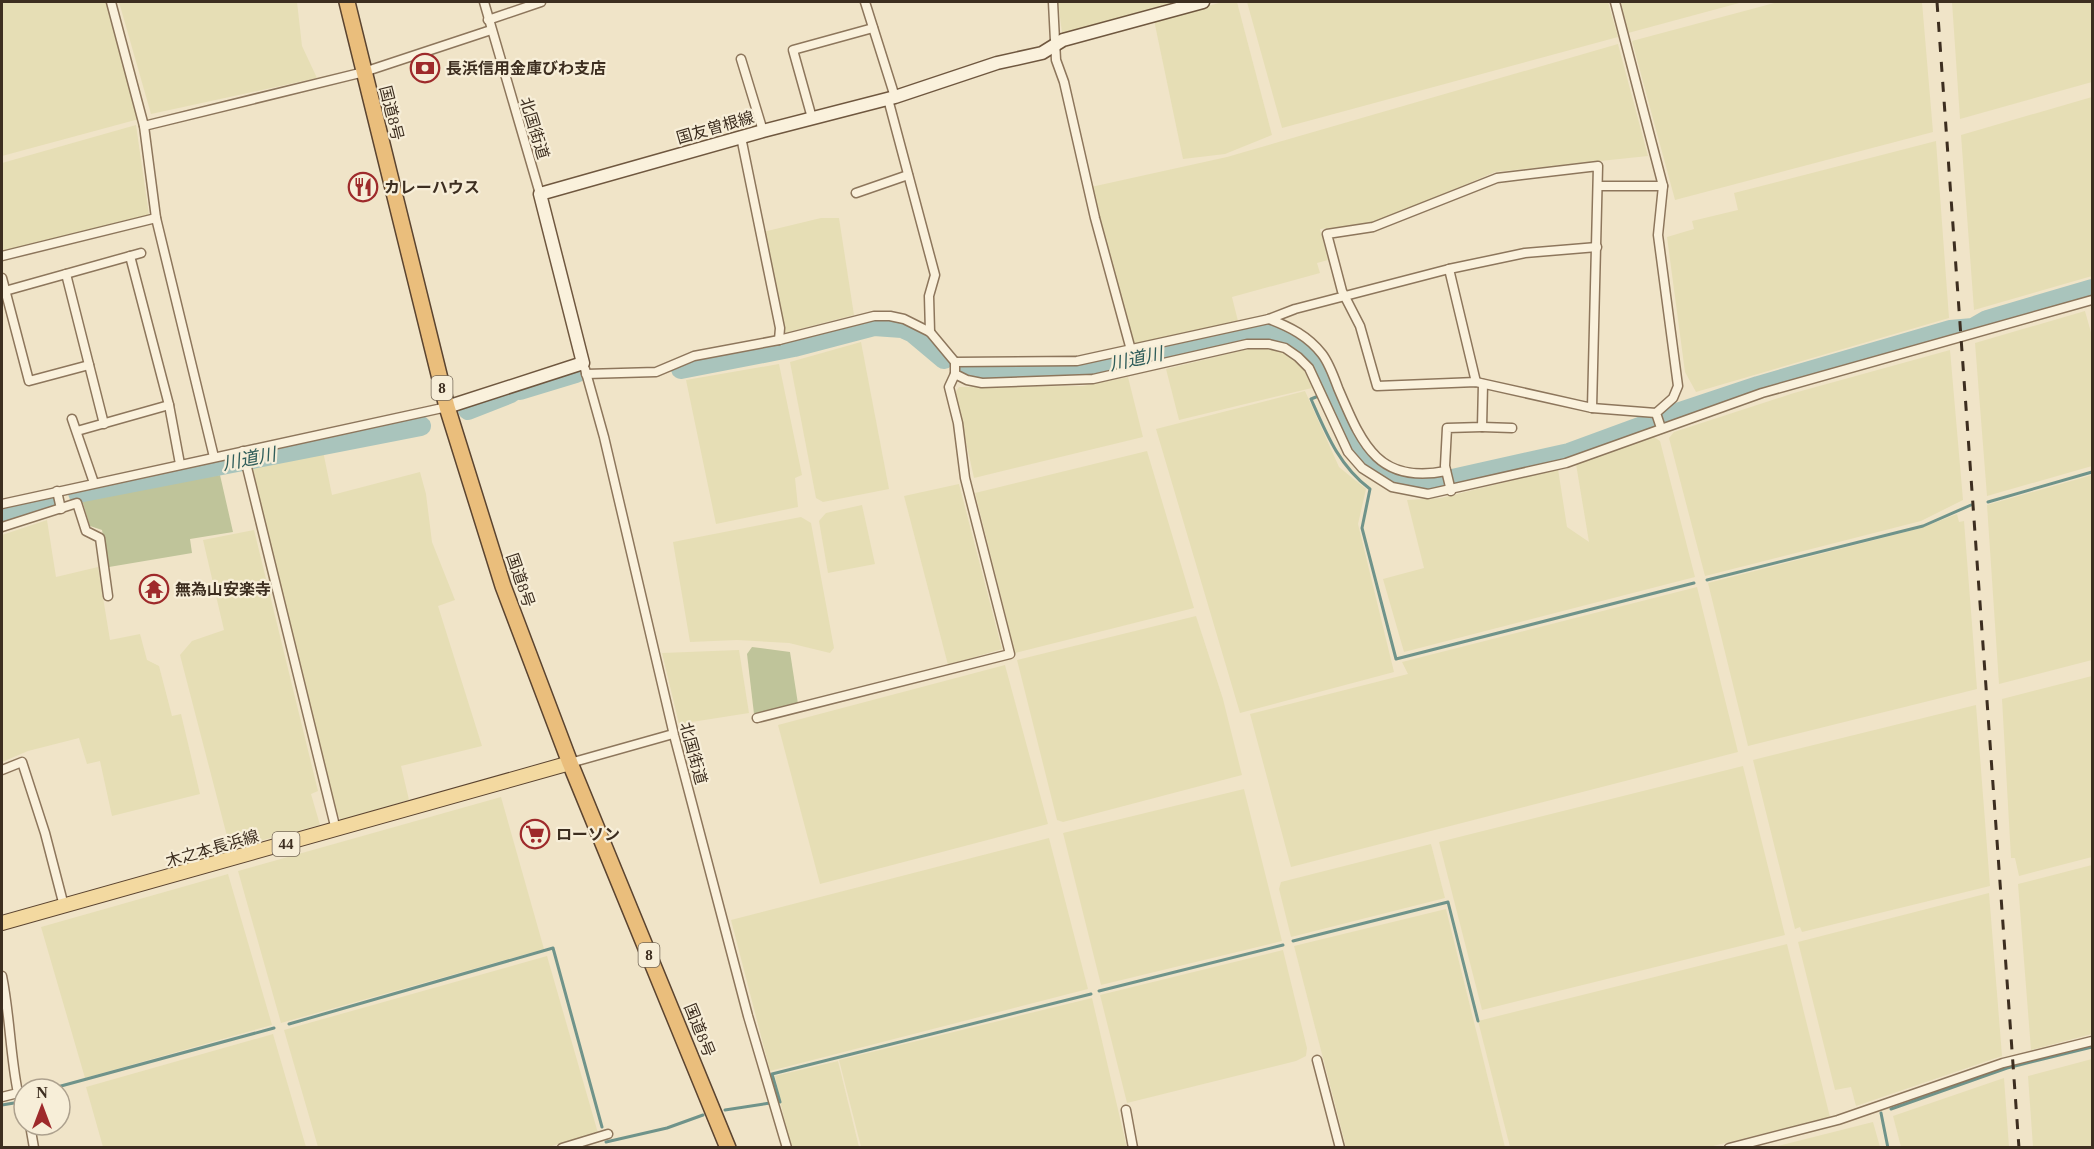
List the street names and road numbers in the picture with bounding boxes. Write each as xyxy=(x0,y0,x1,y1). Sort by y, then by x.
street label: 国道8号 xyxy=(376,84,407,142)
street label: 北国街道 xyxy=(517,95,552,161)
street label: 国友曽根線 xyxy=(674,108,756,147)
road number: 8 xyxy=(432,376,452,400)
street label: 国道8号 xyxy=(503,551,538,609)
street label: 北国街道 xyxy=(677,720,710,786)
street label: 木之本長浜線 xyxy=(164,827,261,870)
road number: 44 xyxy=(272,832,300,856)
road number: 8 xyxy=(638,943,660,967)
street label: 国道8号 xyxy=(681,1001,718,1059)

